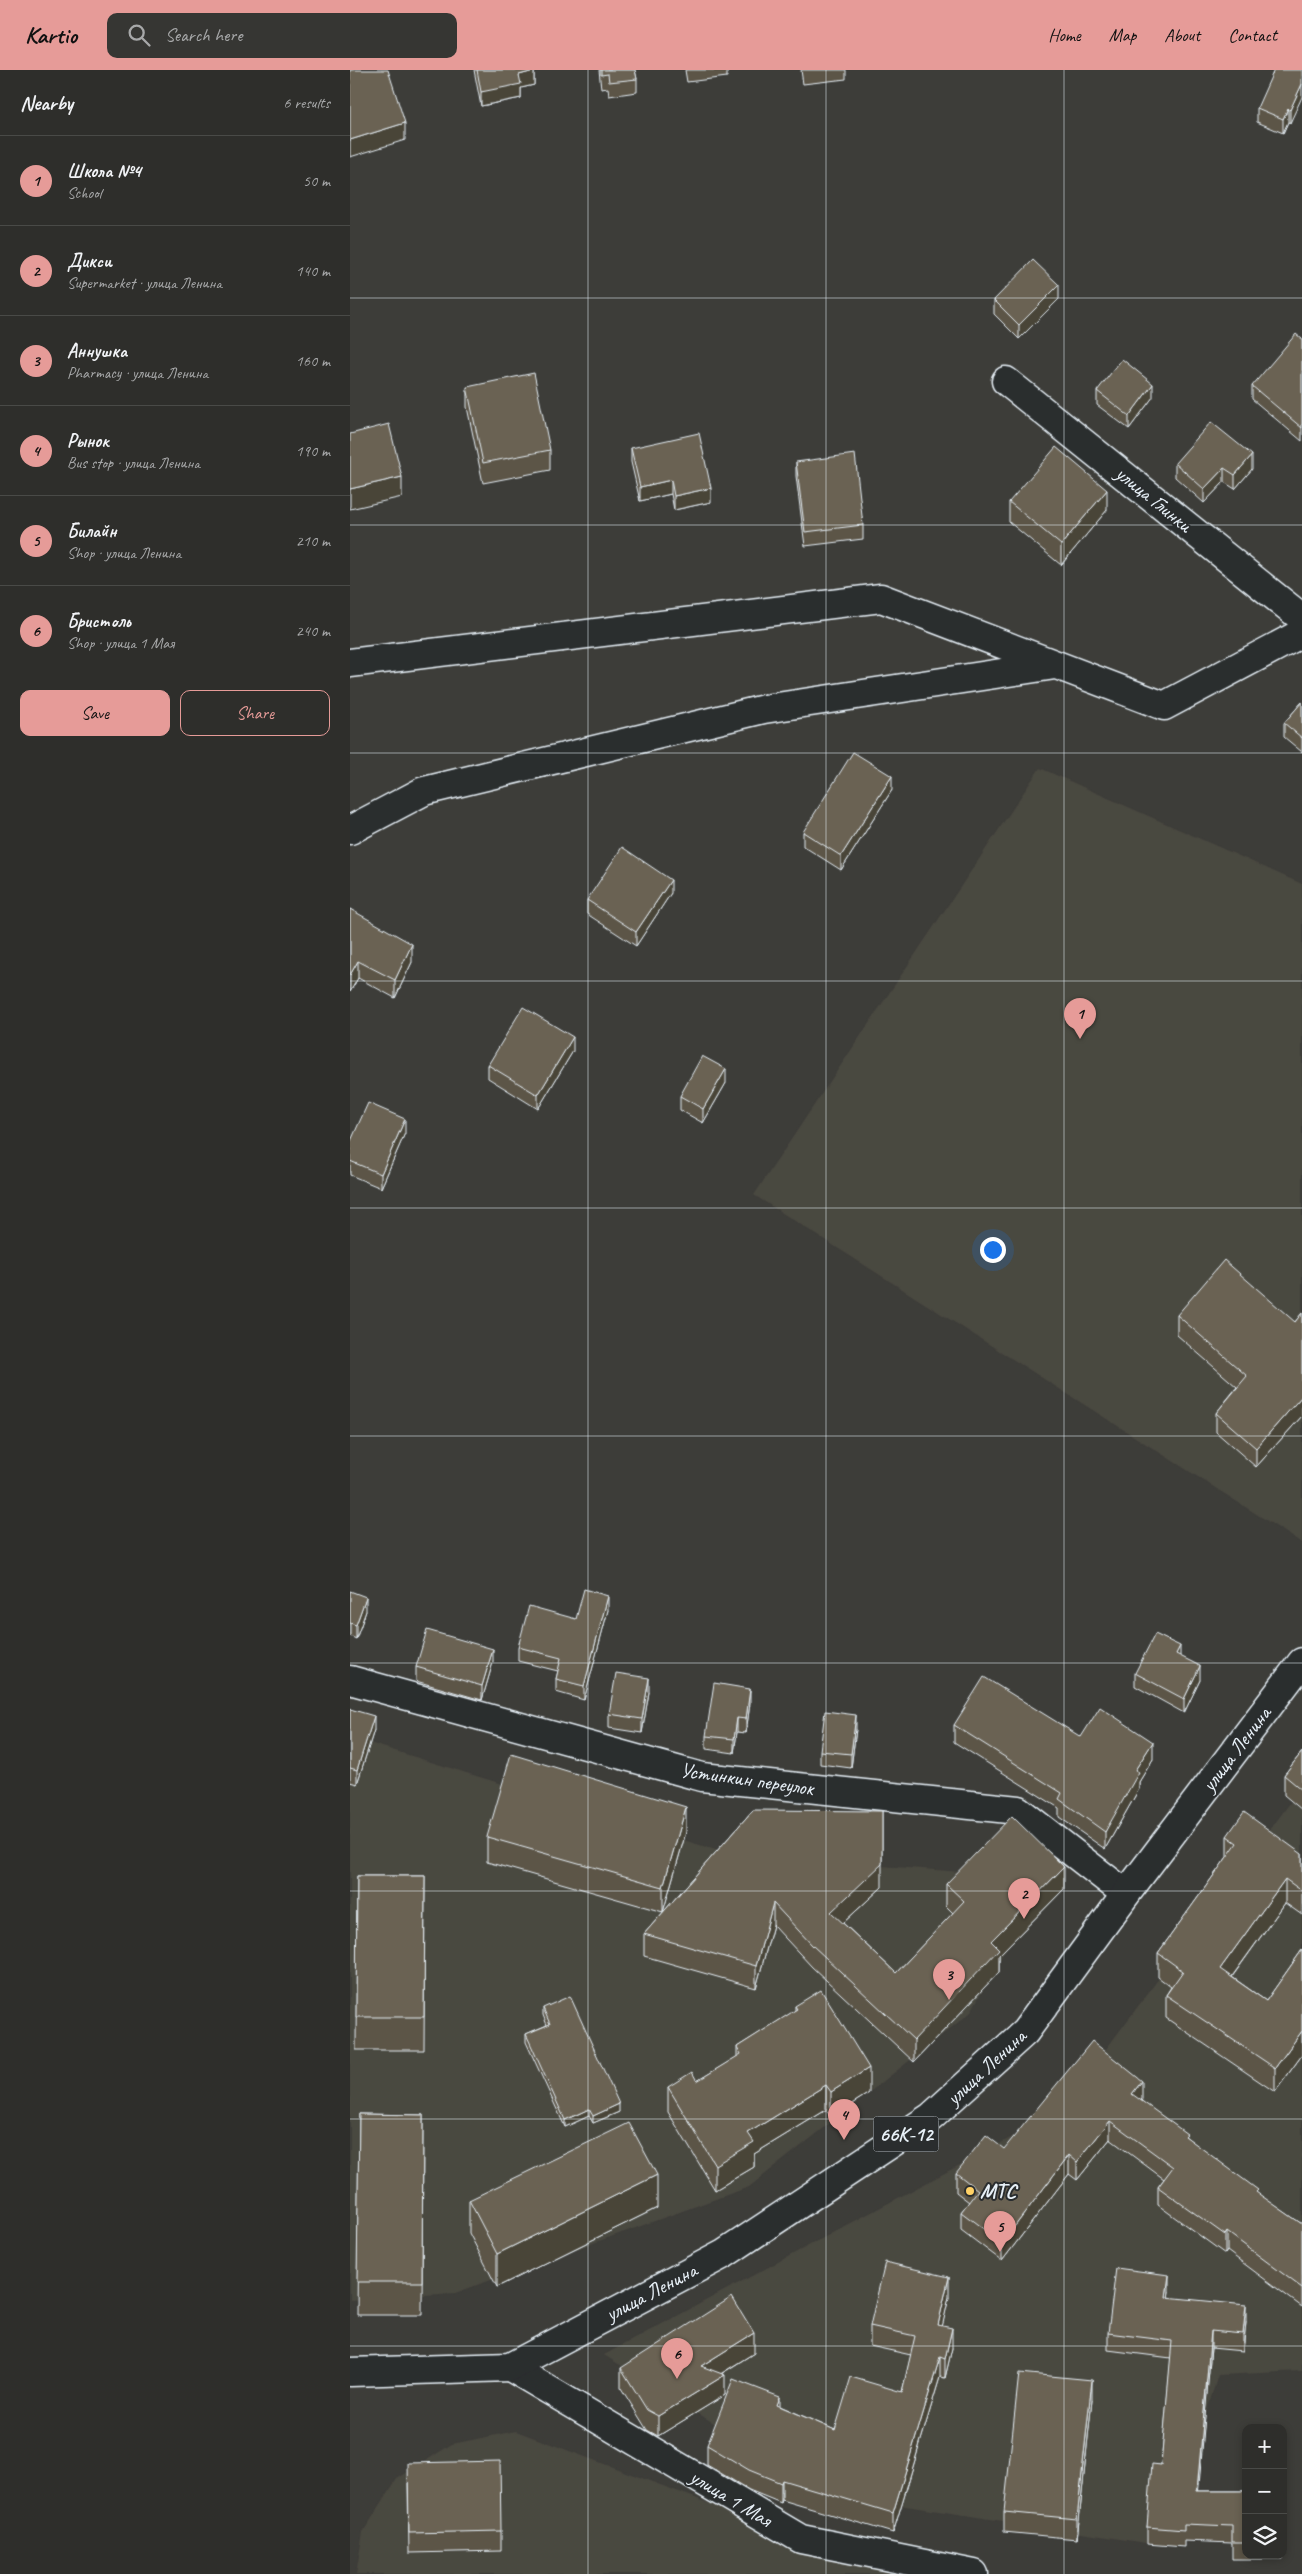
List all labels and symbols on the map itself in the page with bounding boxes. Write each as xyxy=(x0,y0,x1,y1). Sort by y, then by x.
street label: улица Глинки xyxy=(1109,459,1199,539)
pin: 1 xyxy=(1064,998,1096,1039)
your location xyxy=(980,1237,1006,1263)
street label: улица Ленина xyxy=(1194,1699,1278,1798)
street label: Устинкин переулок xyxy=(679,1757,817,1801)
pin: 2 xyxy=(1008,1878,1040,1919)
pin: 3 xyxy=(933,1959,965,2000)
street label: улица Ленина xyxy=(939,2022,1033,2112)
pin: 4 xyxy=(828,2099,860,2140)
road number: 66К-12 xyxy=(874,2116,938,2152)
place label: МТС xyxy=(980,2178,1019,2204)
marker: МТС xyxy=(964,2185,976,2197)
pin: 5 xyxy=(984,2211,1016,2252)
street label: улица Ленина xyxy=(599,2256,703,2328)
pin: 6 xyxy=(661,2338,693,2379)
street label: улица 1 Мая xyxy=(684,2462,778,2533)

